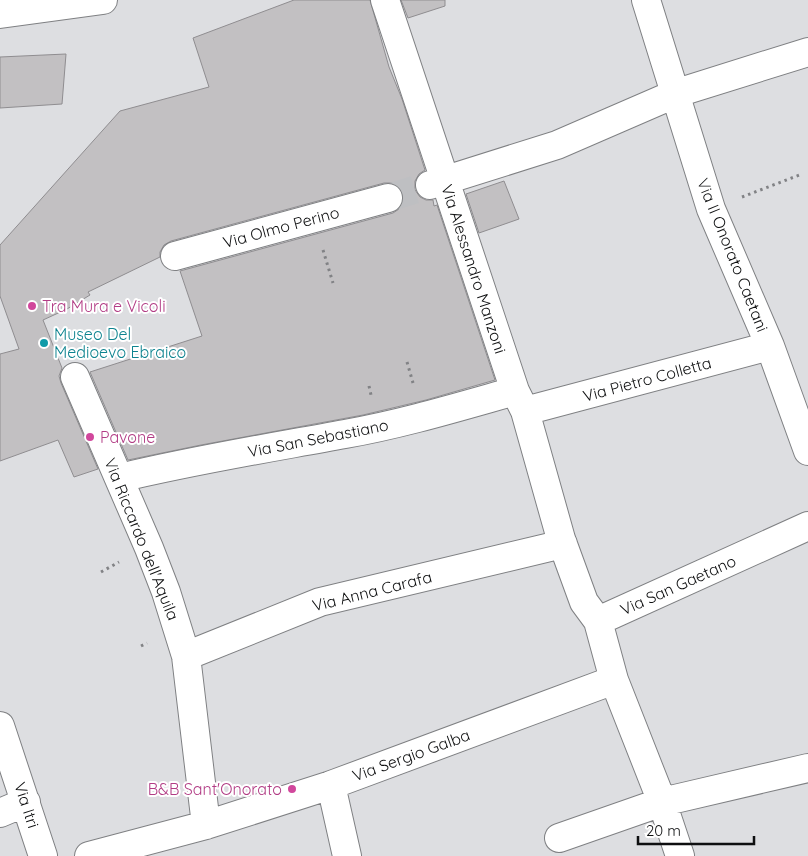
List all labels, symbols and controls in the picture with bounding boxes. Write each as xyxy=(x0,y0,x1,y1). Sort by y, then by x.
street label: Via II Onorato Caetani xyxy=(693,175,773,335)
street label: Via Alessandro Manzoni xyxy=(437,182,511,356)
street label: Via Olmo Perino xyxy=(221,202,341,252)
place label: Tra Mura e Vicoli xyxy=(42,296,166,316)
marker: Tra Mura e Vicoli xyxy=(26,300,38,312)
place label: Museo Del Medioevo Ebraico xyxy=(54,324,186,362)
marker: Museo Del Medioevo Ebraico xyxy=(38,337,50,349)
street label: Via Pietro Colletta xyxy=(581,352,713,406)
street label: Via San Sebastiano xyxy=(246,415,390,461)
place label: Pavone xyxy=(100,427,155,447)
marker: Pavone xyxy=(84,431,96,443)
street label: Via Riccardo dell'Aquila xyxy=(100,455,184,623)
street label: Via San Gaetano xyxy=(617,551,739,619)
street label: Via Anna Carafa xyxy=(310,567,434,615)
street label: Via Sergio Galba xyxy=(349,724,473,786)
street label: Via Itri xyxy=(10,779,44,831)
place label: B&B Sant'Onorato xyxy=(148,779,282,799)
marker: B&B Sant'Onorato xyxy=(286,783,298,795)
scale bar xyxy=(638,814,754,846)
text: 20 m xyxy=(646,821,681,840)

